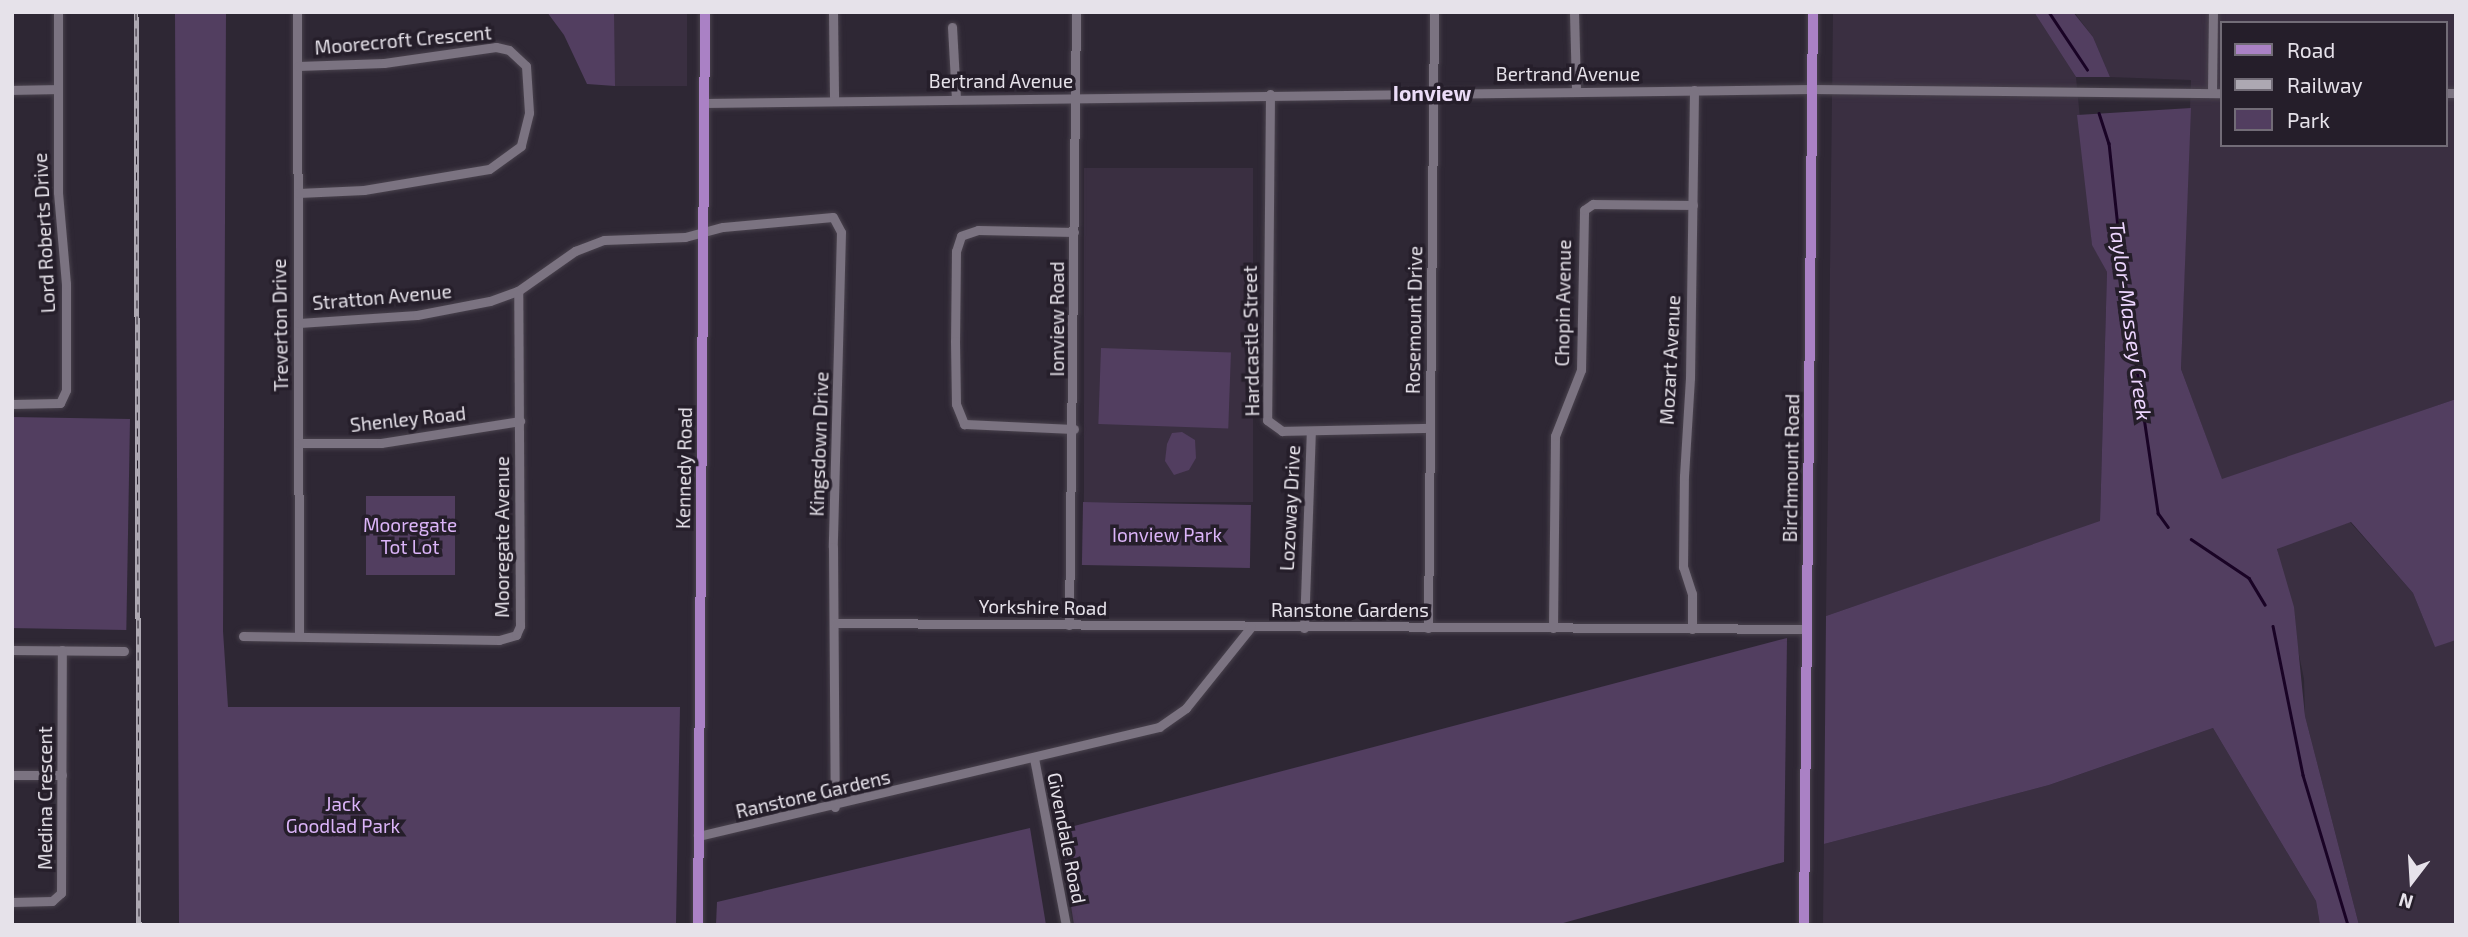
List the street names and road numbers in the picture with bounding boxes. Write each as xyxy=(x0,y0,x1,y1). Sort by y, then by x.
street label: Moorecroft Crescent xyxy=(314,21,492,59)
street label: Bertrand Avenue xyxy=(1496,63,1640,85)
street label: Bertrand Avenue xyxy=(929,70,1073,92)
street label: Lord Roberts Drive xyxy=(28,152,60,314)
street label: Chopin Avenue xyxy=(1550,239,1576,367)
street label: Rosemount Drive xyxy=(1401,246,1427,394)
street label: Treverton Drive xyxy=(267,258,293,392)
street label: Ionview Road xyxy=(1046,261,1068,377)
street label: Hardcastle Street xyxy=(1238,265,1264,417)
street label: Stratton Avenue xyxy=(311,280,453,314)
street label: Mozart Avenue xyxy=(1655,294,1685,426)
street label: Kingsdown Drive xyxy=(805,371,833,517)
street label: Birchmount Road xyxy=(1778,393,1804,543)
street label: Shenley Road xyxy=(349,402,467,436)
street label: Kennedy Road xyxy=(672,407,696,529)
street label: Lozoway Drive xyxy=(1275,444,1305,572)
street label: Mooregate Avenue xyxy=(491,456,513,618)
street label: Yorkshire Road xyxy=(979,594,1107,620)
street label: Ranstone Gardens xyxy=(1271,599,1429,621)
street label: Medina Crescent xyxy=(34,726,56,870)
street label: Ranstone Gardens xyxy=(733,765,893,823)
street label: Givendale Road xyxy=(1043,771,1091,905)

